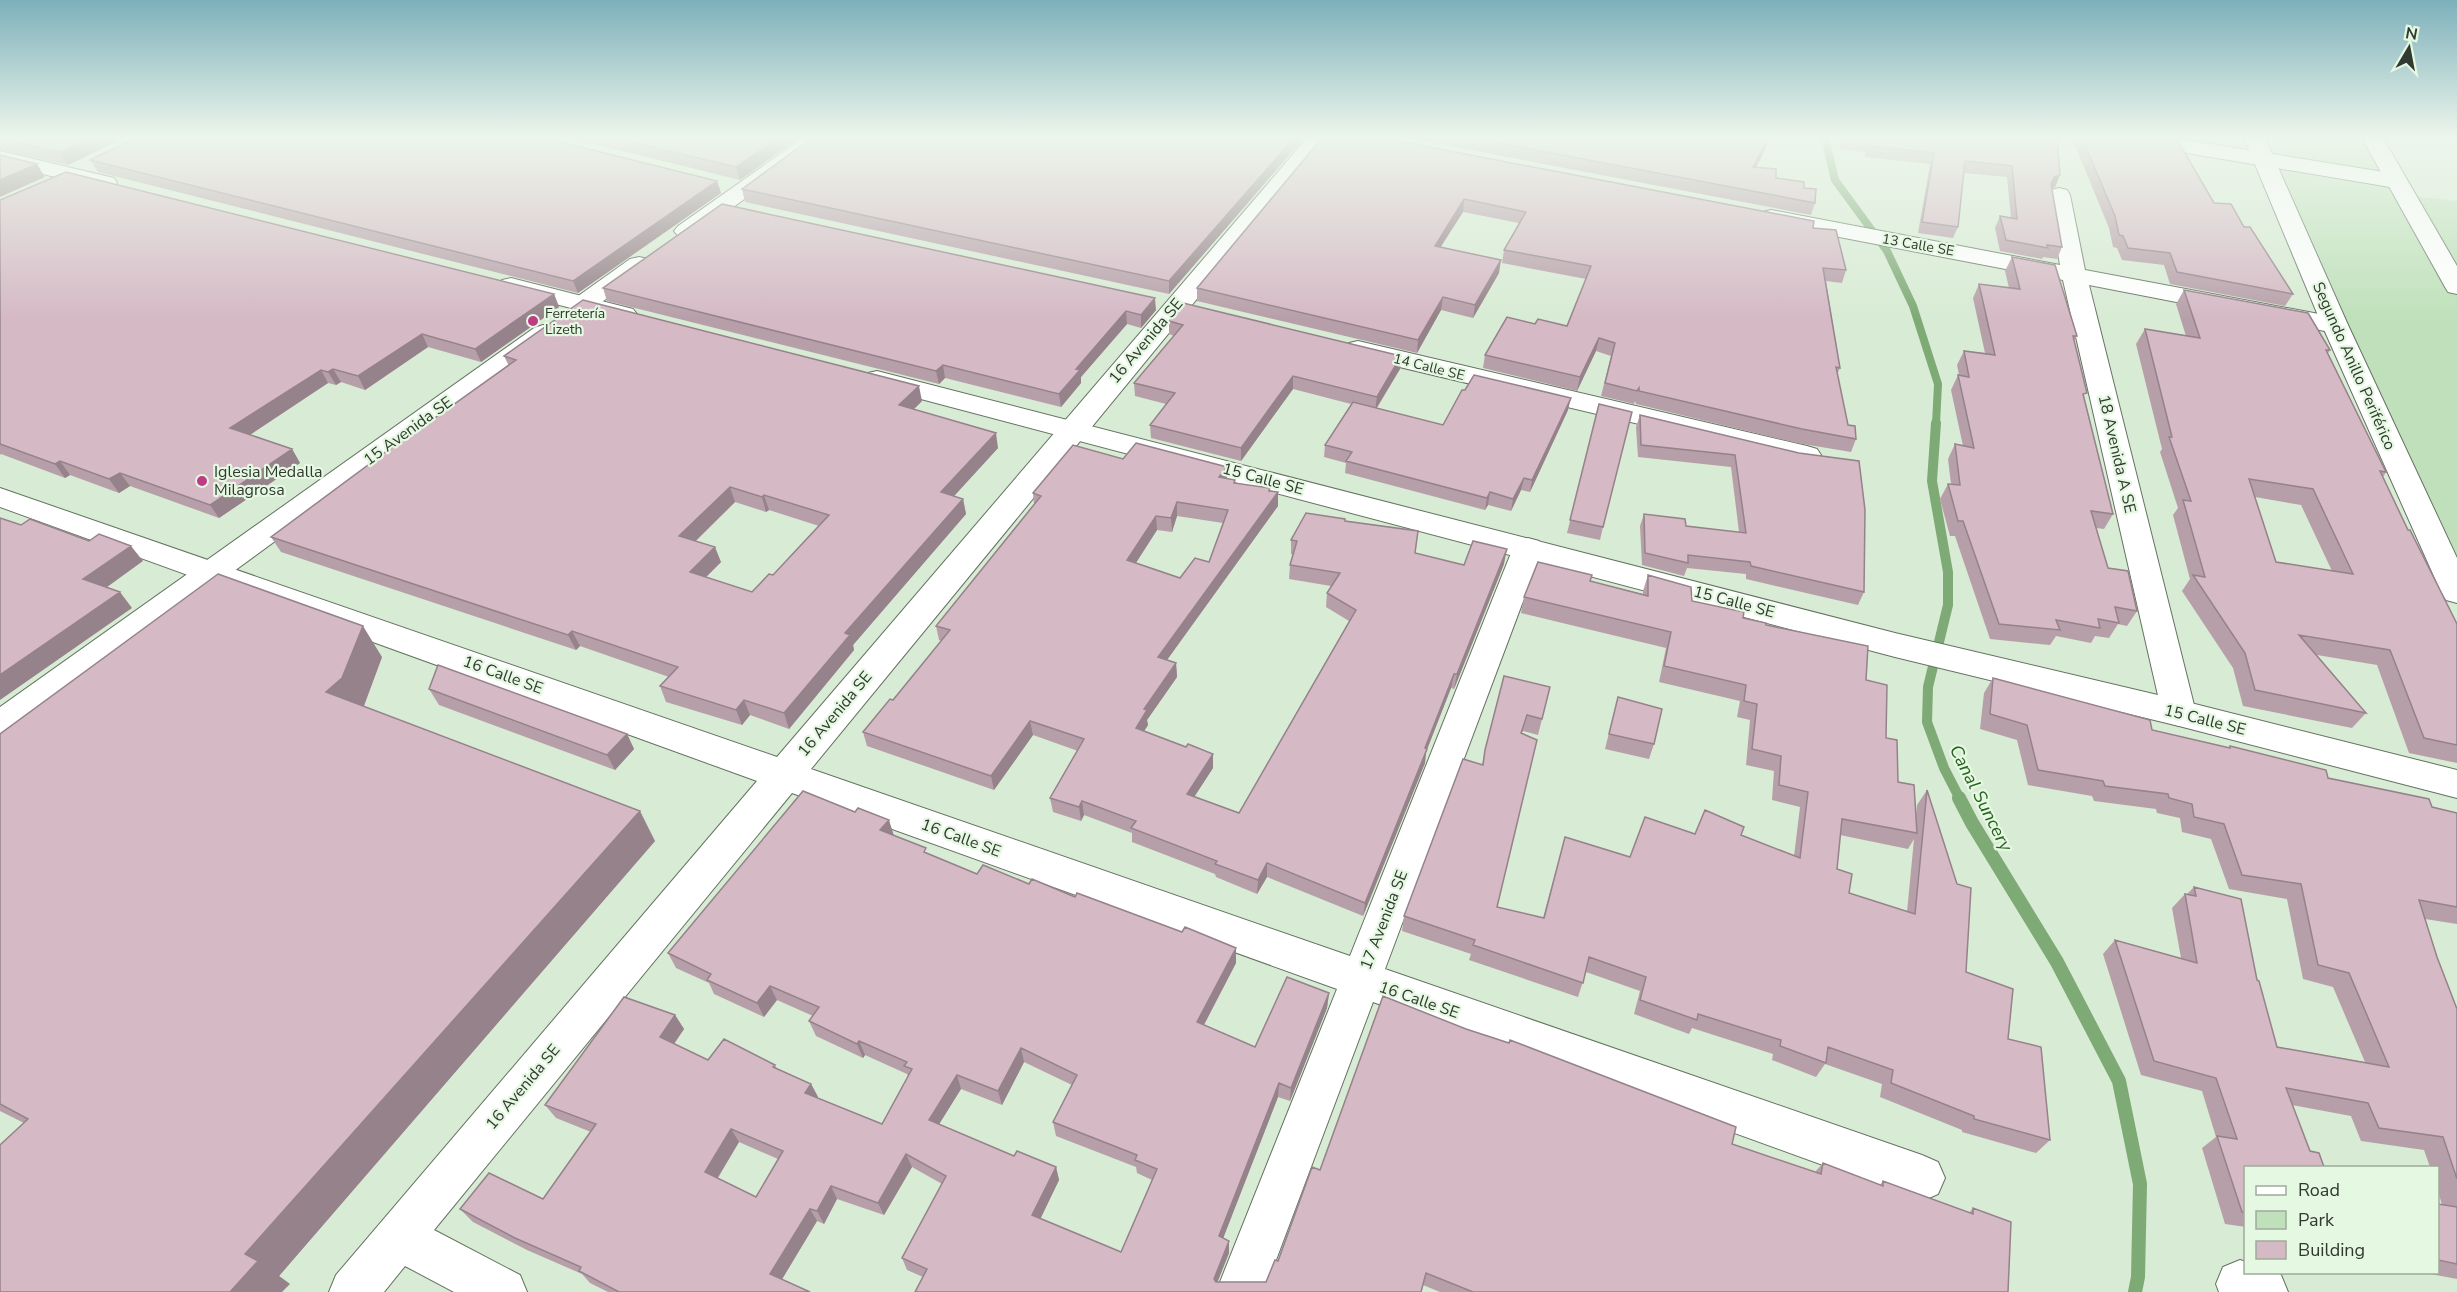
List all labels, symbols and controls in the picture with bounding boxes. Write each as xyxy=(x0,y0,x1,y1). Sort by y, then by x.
north arrow xyxy=(2379,18,2439,78)
text: N xyxy=(2404,22,2419,46)
street label: 13 Calle SE xyxy=(1880,229,1956,261)
street label: Segundo Anillo Periférico xyxy=(2307,278,2401,454)
street label: 16 Avenida SE xyxy=(1104,294,1188,388)
place label: Ferretería Lizeth xyxy=(545,304,605,339)
marker: Ferretería Lizeth xyxy=(526,314,540,328)
street label: 14 Calle SE xyxy=(1391,349,1467,385)
street label: 15 Avenida SE xyxy=(359,391,457,471)
street label: 18 Avenida A SE xyxy=(2093,393,2141,515)
street label: 15 Calle SE xyxy=(1220,458,1306,500)
place label: Iglesia Medalla Milagrosa xyxy=(214,461,323,501)
marker: Iglesia Medalla Milagrosa xyxy=(195,474,209,488)
street label: 15 Calle SE xyxy=(1691,581,1777,623)
street label: 16 Calle SE xyxy=(460,650,546,700)
street label: 16 Avenida SE xyxy=(793,667,877,761)
street label: 15 Calle SE xyxy=(2162,699,2248,741)
water label: Canal Suncery xyxy=(1944,741,2018,856)
street label: 16 Calle SE xyxy=(918,813,1004,863)
street label: 17 Avenida SE xyxy=(1355,867,1413,973)
street label: 16 Calle SE xyxy=(1376,976,1462,1024)
street label: 16 Avenida SE xyxy=(481,1040,565,1134)
legend xyxy=(2244,1166,2439,1274)
text: Road xyxy=(2298,1178,2340,1202)
text: Park xyxy=(2298,1208,2335,1232)
text: Building xyxy=(2298,1238,2365,1262)

